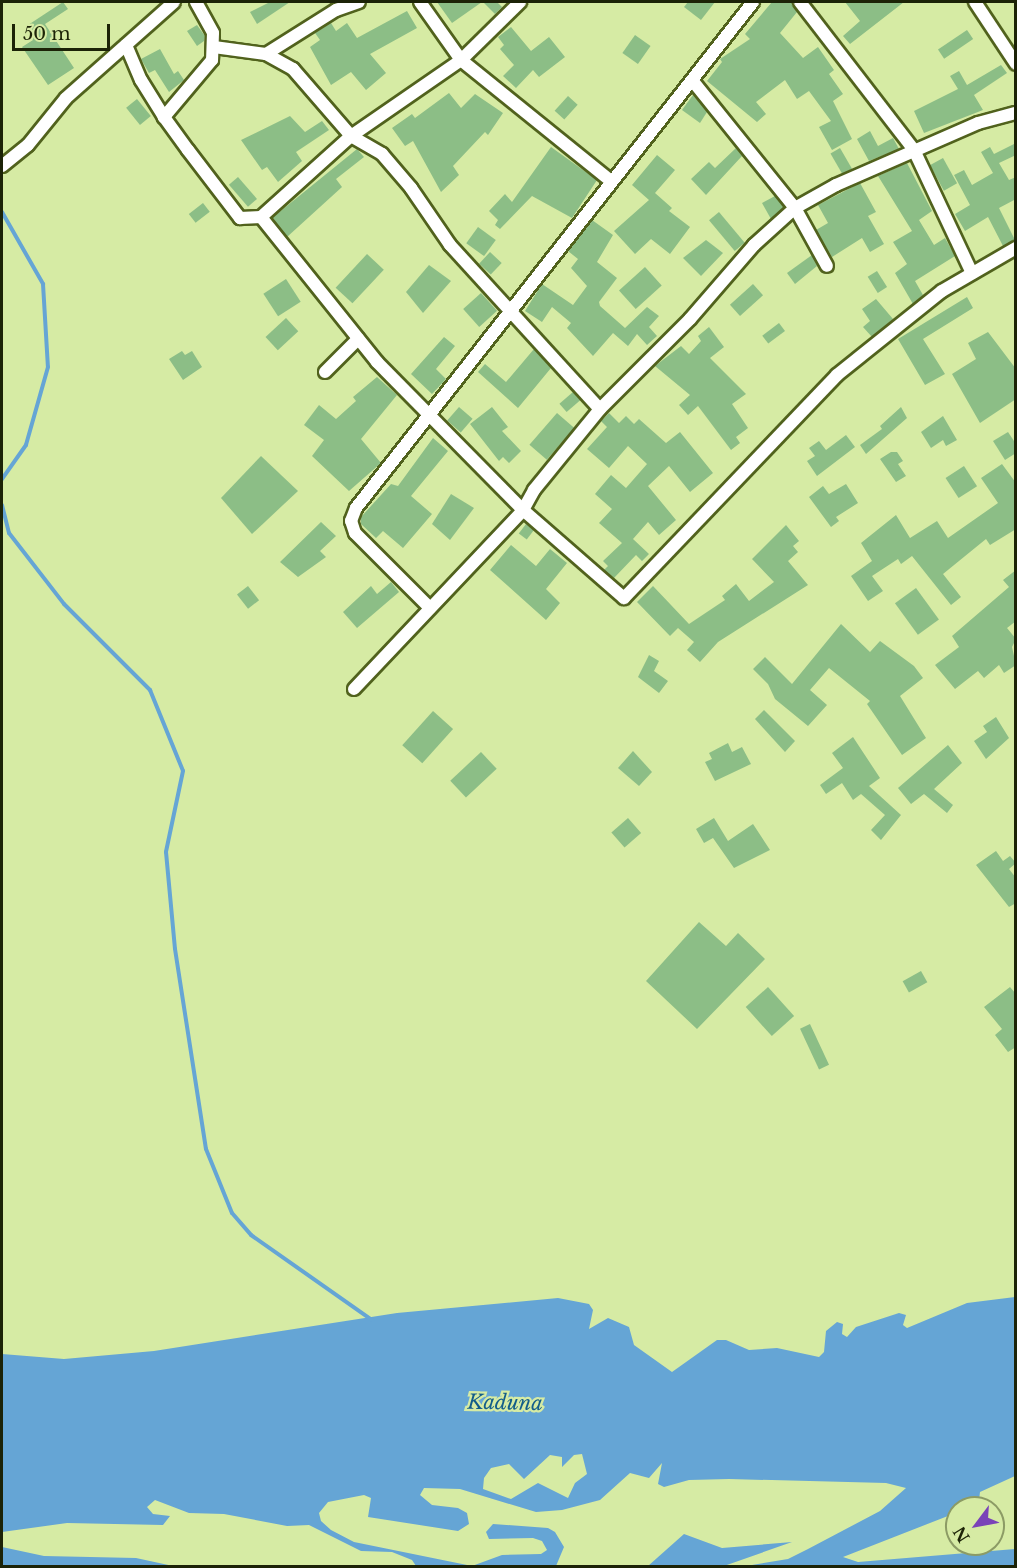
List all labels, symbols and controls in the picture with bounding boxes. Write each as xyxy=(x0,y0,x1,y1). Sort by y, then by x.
scale bar xyxy=(15,12,112,50)
text: 50 m xyxy=(23,23,71,45)
water label: Kaduna xyxy=(467,1390,543,1416)
north arrow xyxy=(945,1496,1005,1556)
text: N xyxy=(949,1523,974,1546)

